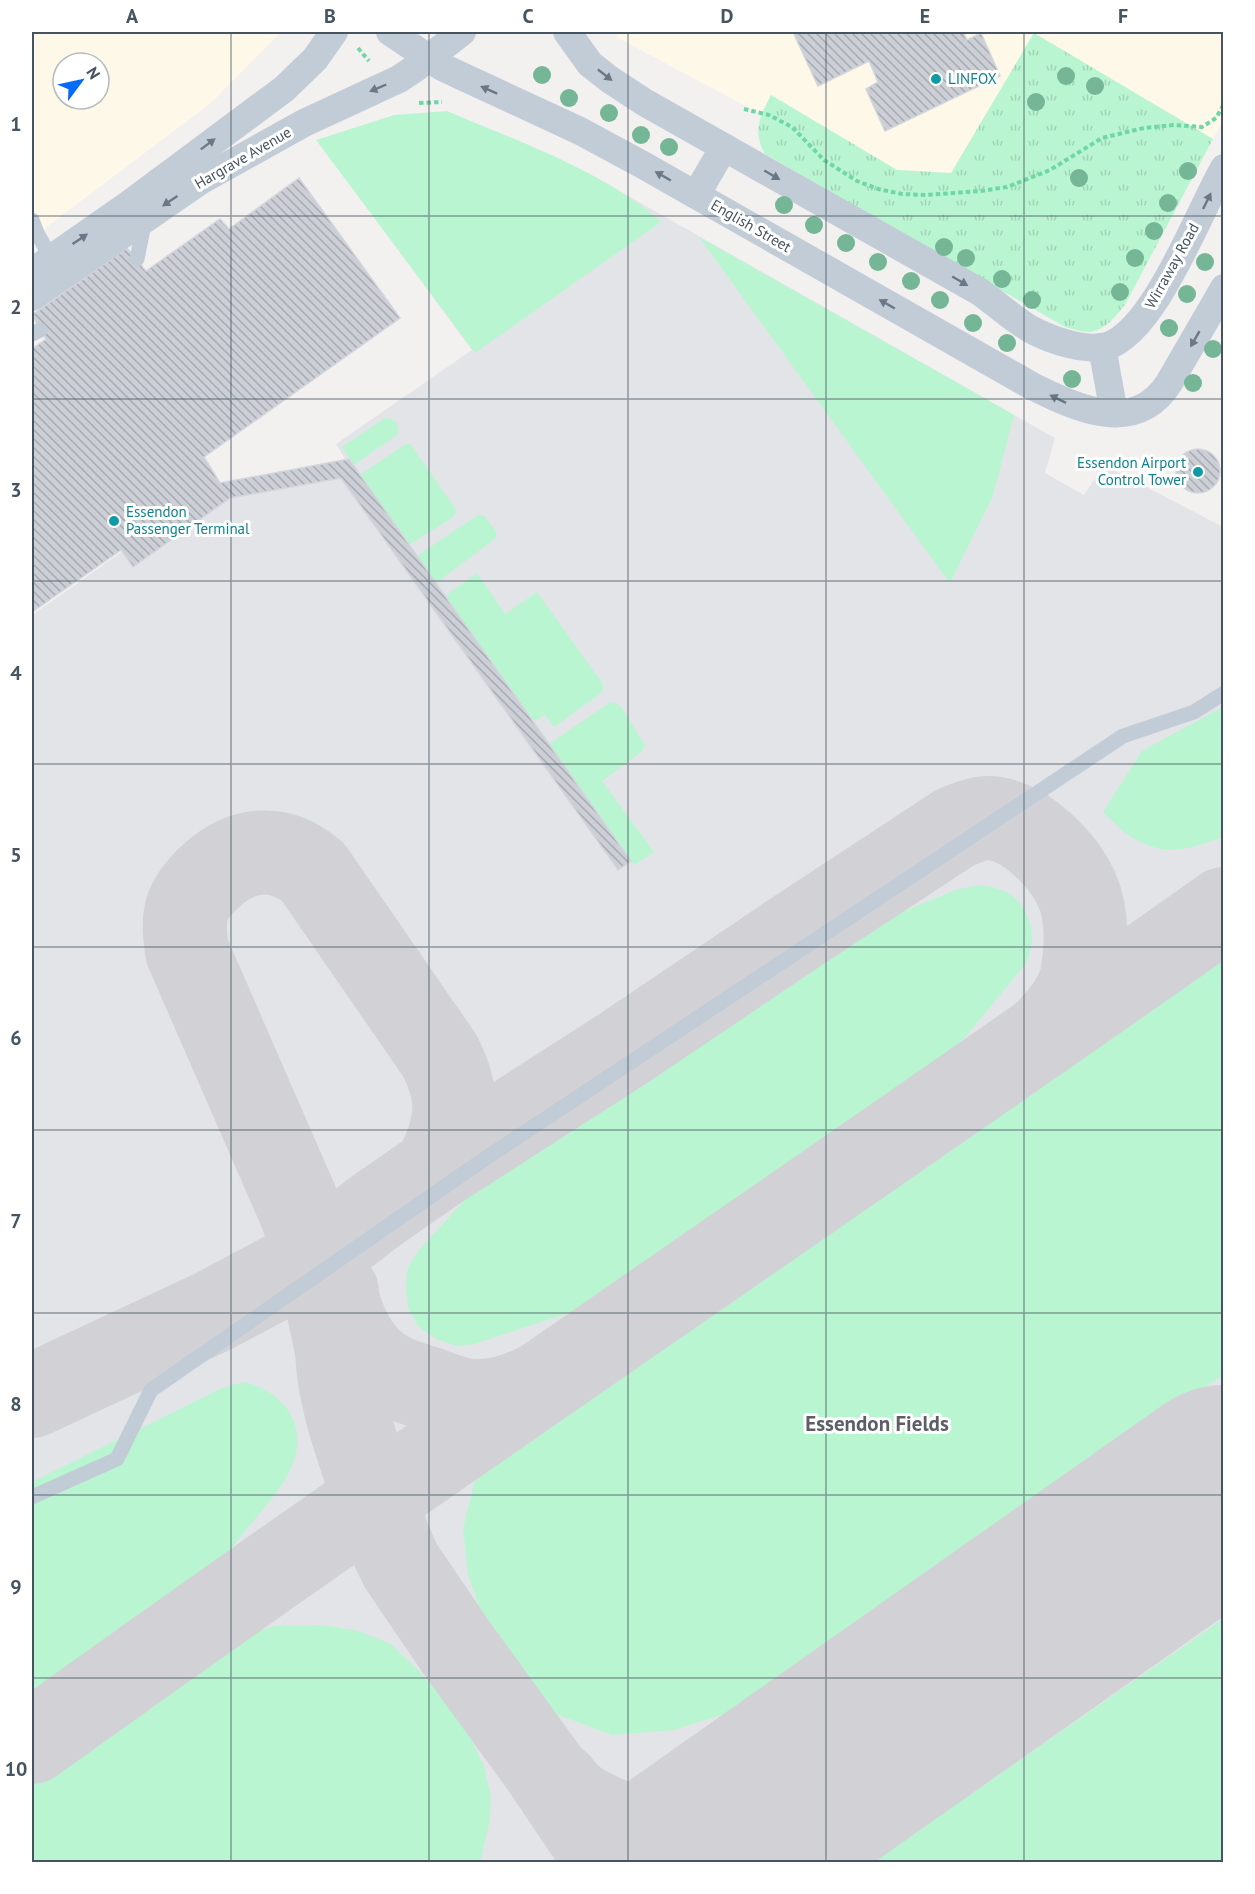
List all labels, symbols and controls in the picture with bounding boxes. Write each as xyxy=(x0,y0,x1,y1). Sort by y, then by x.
text: A xyxy=(126,3,139,29)
text: B xyxy=(324,3,336,29)
text: C xyxy=(522,3,534,29)
text: D xyxy=(721,3,734,29)
text: E xyxy=(920,3,930,29)
text: F xyxy=(1118,3,1128,29)
north arrow xyxy=(51,51,111,111)
text: N xyxy=(82,63,105,83)
one-way arrow xyxy=(597,69,612,81)
place label: LINFOX xyxy=(948,69,997,88)
marker: LINFOX xyxy=(929,72,943,86)
one-way arrow xyxy=(370,84,387,93)
one-way arrow xyxy=(480,85,497,94)
text: 1 xyxy=(10,111,22,137)
street label: Hargrave Avenue xyxy=(191,122,294,193)
one-way arrow xyxy=(201,139,216,151)
one-way arrow xyxy=(764,169,780,180)
one-way arrow xyxy=(654,171,671,181)
one-way arrow xyxy=(1202,193,1211,210)
one-way arrow xyxy=(163,195,179,207)
street label: English Street xyxy=(708,195,795,256)
street label: Wirraway Road xyxy=(1140,220,1203,312)
one-way arrow xyxy=(71,233,87,245)
one-way arrow xyxy=(952,276,969,286)
text: 2 xyxy=(10,294,22,320)
one-way arrow xyxy=(878,299,895,309)
one-way arrow xyxy=(1189,331,1200,347)
one-way arrow xyxy=(1049,394,1066,403)
place label: Essendon Airport Control Tower xyxy=(1077,453,1186,489)
marker: Essendon Airport Control Tower xyxy=(1191,465,1205,479)
text: 3 xyxy=(10,477,22,503)
place label: Essendon Passenger Terminal xyxy=(126,502,250,538)
marker: Essendon Passenger Terminal xyxy=(107,514,121,528)
text: 4 xyxy=(10,660,22,686)
text: 5 xyxy=(10,842,22,868)
text: 6 xyxy=(10,1025,22,1051)
text: 7 xyxy=(10,1208,22,1234)
text: 8 xyxy=(10,1391,22,1417)
district label: Essendon Fields xyxy=(805,1410,949,1437)
text: 9 xyxy=(10,1574,22,1600)
text: 10 xyxy=(5,1756,27,1782)

